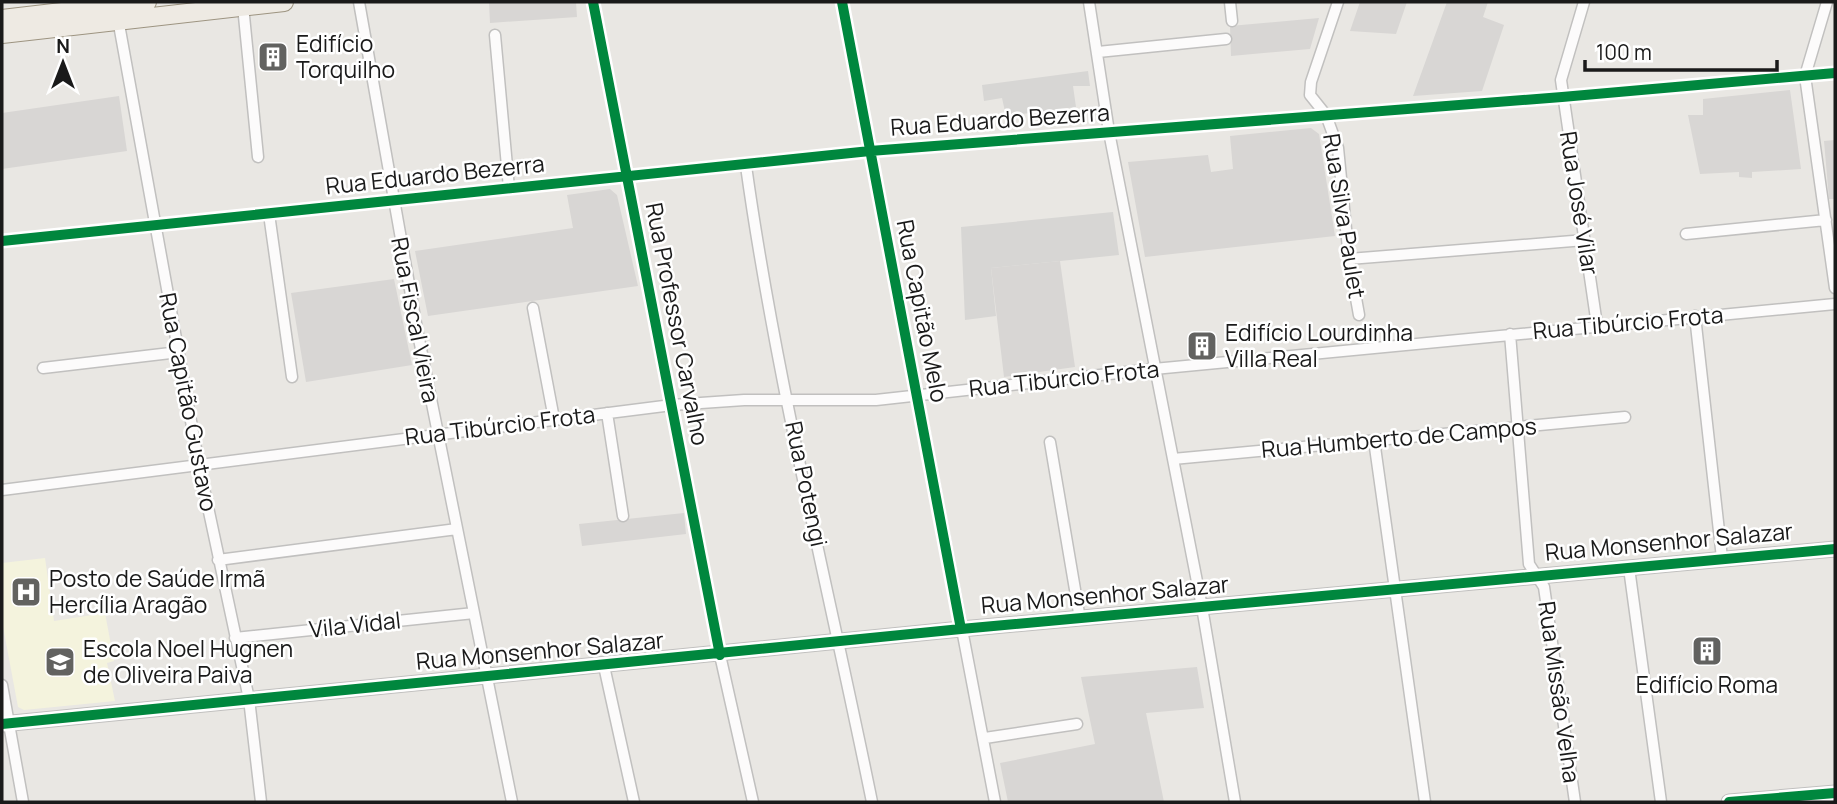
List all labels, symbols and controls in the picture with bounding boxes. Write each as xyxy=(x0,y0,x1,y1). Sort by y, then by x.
place label: Edifício Torquilho xyxy=(296,27,395,85)
north arrow xyxy=(28,28,98,98)
scale bar xyxy=(1585,28,1778,72)
text: N xyxy=(56,33,70,59)
text: 100 m xyxy=(1596,38,1652,66)
building icon: Edifício Torquilho xyxy=(256,40,290,74)
street label: Rua Eduardo Bezerra xyxy=(889,95,1111,143)
street label: Rua José Vilar xyxy=(1553,129,1607,277)
street label: Rua Silva Paulet xyxy=(1316,131,1374,301)
street label: Rua Eduardo Bezerra xyxy=(324,147,546,201)
street label: Rua Professor Carvalho xyxy=(639,200,717,448)
street label: Rua Capitão Melo xyxy=(890,217,956,405)
street label: Rua Fiscal Vieira xyxy=(384,234,448,405)
street label: Rua Capitão Gustavo xyxy=(152,290,226,514)
street label: Rua Tibúrcio Frota xyxy=(1531,298,1725,346)
place label: Edifício Lourdinha Villa Real xyxy=(1225,316,1413,374)
building icon: Edifício Lourdinha Villa Real xyxy=(1185,329,1219,363)
street label: Rua Tibúrcio Frota xyxy=(967,352,1161,404)
street label: Rua Tibúrcio Frota xyxy=(403,397,597,453)
street label: Rua Humberto de Campos xyxy=(1260,409,1538,465)
street label: Rua Potengi xyxy=(778,418,836,549)
street label: Rua Monsenhor Salazar xyxy=(1544,514,1794,568)
place label: Posto de Saúde Irmã Hercília Aragão xyxy=(49,562,265,620)
street label: Rua Monsenhor Salazar xyxy=(980,567,1230,621)
hospital icon: Posto de Saúde Irmã Hercília Aragão xyxy=(9,575,43,609)
street label: Rua Missão Velha xyxy=(1531,599,1589,785)
street label: Vila Vidal xyxy=(307,603,402,645)
street label: Rua Monsenhor Salazar xyxy=(415,623,665,677)
place label: Escola Noel Hugnen de Oliveira Paiva xyxy=(83,632,293,690)
building icon: Edifício Roma xyxy=(1690,634,1724,668)
school or university icon: Escola Noel Hugnen de Oliveira Paiva xyxy=(43,645,77,679)
place label: Edifício Roma xyxy=(1636,668,1778,700)

